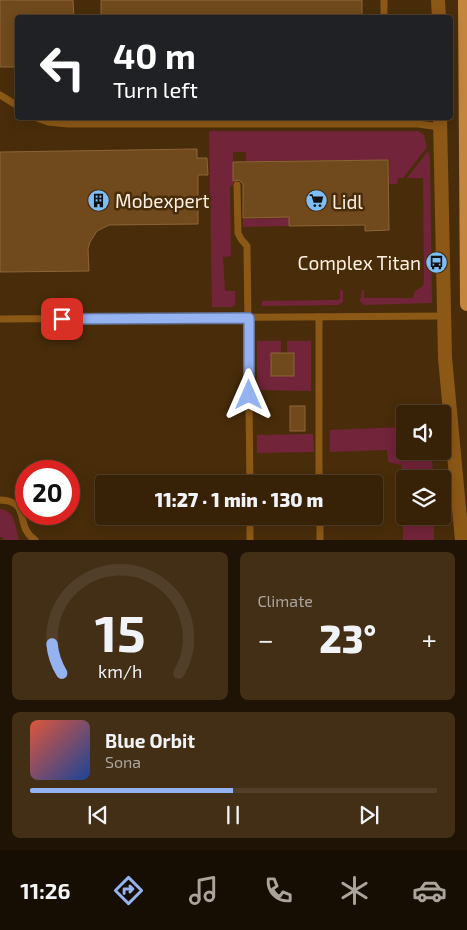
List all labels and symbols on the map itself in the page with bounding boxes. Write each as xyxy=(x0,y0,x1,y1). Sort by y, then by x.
building icon: Mobexpert xyxy=(87,188,111,212)
place label: Mobexpert xyxy=(115,189,210,212)
supermarket icon: Lidl xyxy=(304,189,328,213)
place label: Lidl xyxy=(332,190,363,213)
bus stop icon: Complex Titan xyxy=(425,250,449,274)
place label: Complex Titan xyxy=(298,251,421,274)
pin xyxy=(41,298,83,340)
position arrow xyxy=(222,368,274,420)
speed limit sign: 20 xyxy=(15,460,80,525)

